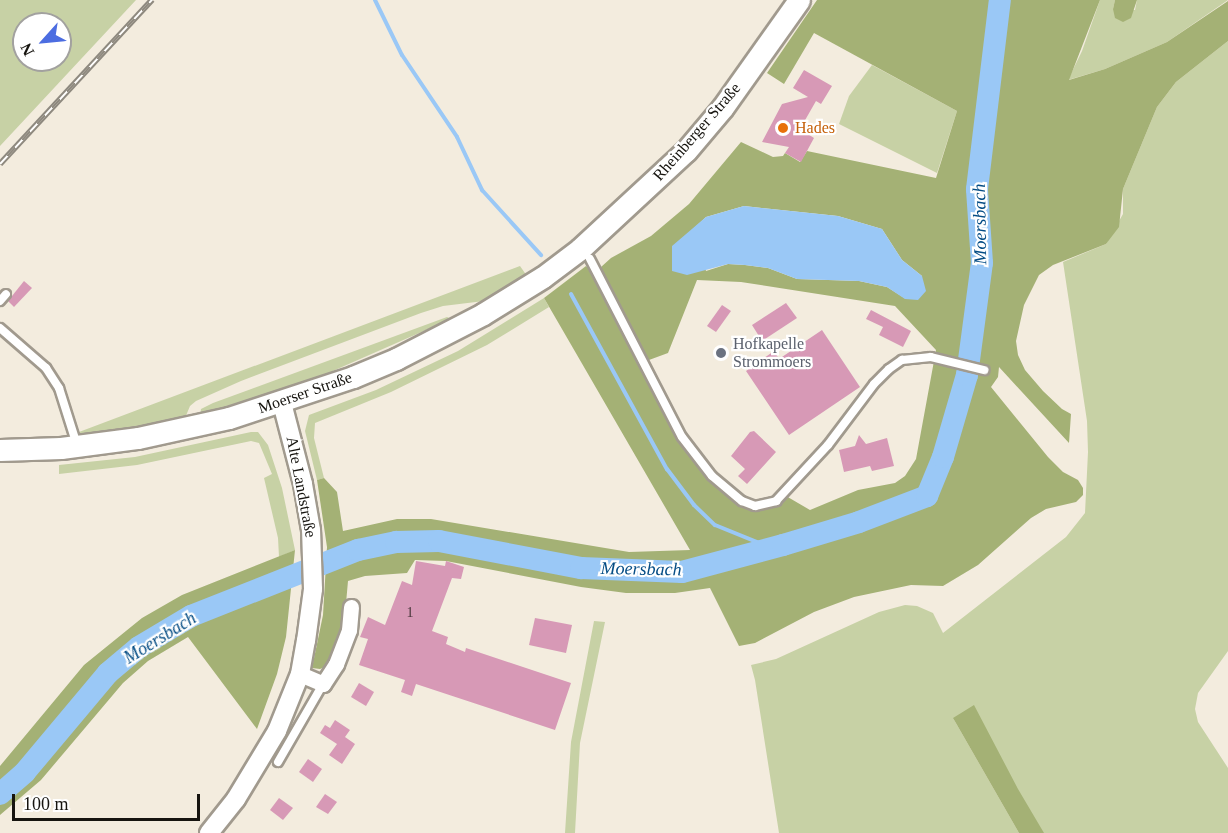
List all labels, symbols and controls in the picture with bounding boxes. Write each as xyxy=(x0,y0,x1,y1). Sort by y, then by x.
north arrow xyxy=(12,12,72,72)
text: N xyxy=(17,40,37,59)
street label: Rheinberger Straße xyxy=(649,79,745,185)
place label: Hades xyxy=(795,118,835,138)
marker: Hades xyxy=(776,121,790,135)
water label: Moersbach xyxy=(968,183,992,265)
place label: Hofkapelle Strommoers xyxy=(733,334,811,372)
marker: Hofkapelle Strommoers xyxy=(714,346,728,360)
street label: Moerser Straße xyxy=(255,368,355,418)
street label: Alte Landstraße xyxy=(282,435,320,539)
water label: Moersbach xyxy=(600,557,682,581)
house number: 1 xyxy=(406,605,413,621)
water label: Moersbach xyxy=(120,607,200,669)
scale bar xyxy=(15,782,202,820)
text: 100 m xyxy=(23,794,69,814)

